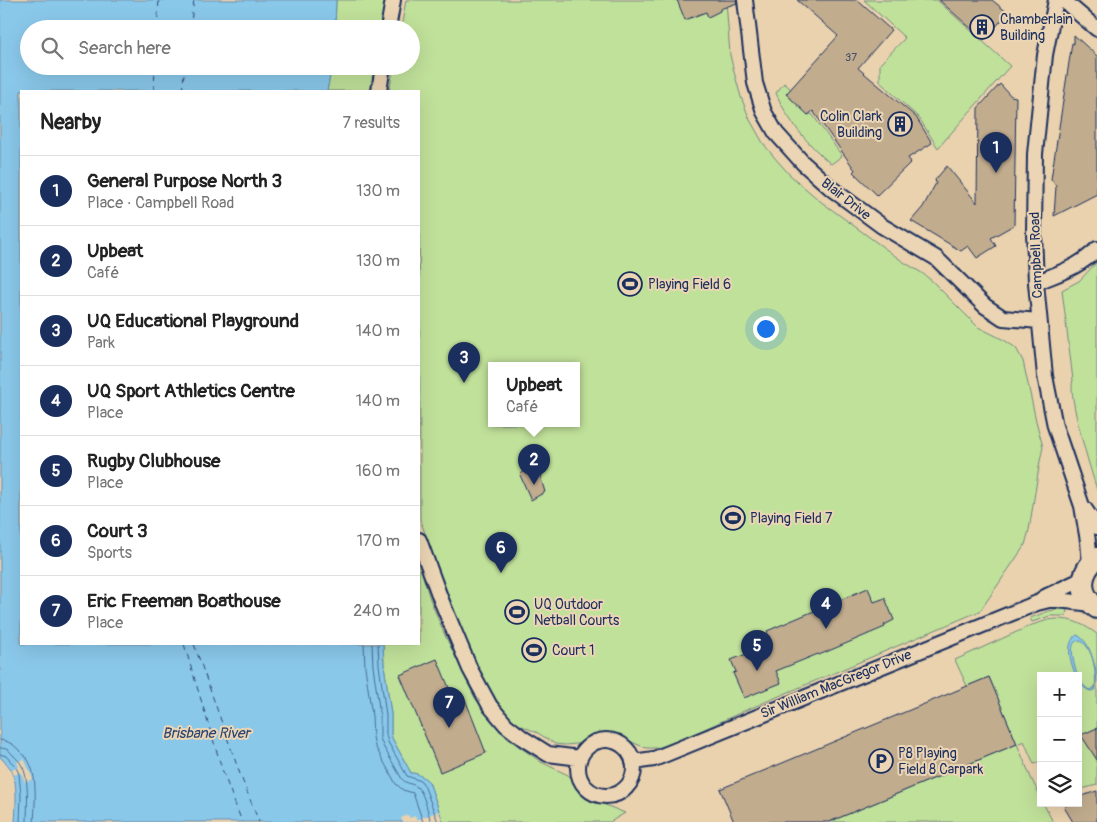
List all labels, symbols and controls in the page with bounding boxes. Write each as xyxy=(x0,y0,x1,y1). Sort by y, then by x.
place label: Chamberlain Building xyxy=(1000,11,1073,44)
building icon: Chamberlain Building xyxy=(969,14,995,40)
search box xyxy=(20,20,420,75)
icon: search xyxy=(38,34,66,62)
text: Search here xyxy=(78,36,171,60)
house number: 37 xyxy=(845,51,857,64)
place label: Colin Clark Building xyxy=(820,108,882,141)
text: Nearby xyxy=(40,109,101,136)
building icon: Colin Clark Building xyxy=(887,111,913,137)
text: 7 results xyxy=(342,113,400,133)
pin: 1 xyxy=(980,132,1012,173)
text: General Purpose North 3 xyxy=(87,169,282,193)
street label: Blair Drive xyxy=(818,174,874,224)
text: 1 xyxy=(53,181,59,201)
text: 130 m xyxy=(356,181,400,201)
text: Place · Campbell Road xyxy=(87,193,234,213)
street label: Campbell Road xyxy=(1026,211,1046,299)
text: Upbeat xyxy=(87,239,143,263)
text: 2 xyxy=(52,251,60,271)
text: 130 m xyxy=(356,251,400,271)
text: Café xyxy=(87,263,119,283)
sports icon: Playing Field 6 xyxy=(617,271,643,297)
place label: Playing Field 6 xyxy=(648,276,731,293)
text: UQ Educational Playground xyxy=(87,309,299,333)
your location xyxy=(753,316,779,342)
text: 3 xyxy=(52,321,60,341)
text: 140 m xyxy=(356,321,400,341)
text: Park xyxy=(87,333,115,353)
pin: 3 xyxy=(448,342,480,383)
popup xyxy=(488,362,580,427)
text: Upbeat xyxy=(506,373,562,397)
text: UQ Sport Athletics Centre xyxy=(87,379,295,403)
text: 4 xyxy=(51,391,61,411)
text: 140 m xyxy=(356,391,400,411)
text: Café xyxy=(506,397,538,417)
text: Place xyxy=(87,403,123,423)
pin: 2 xyxy=(518,444,550,485)
text: Rugby Clubhouse xyxy=(87,449,220,473)
text: 5 xyxy=(52,461,60,481)
text: 160 m xyxy=(356,461,400,481)
text: Place xyxy=(87,473,123,493)
sports icon: Playing Field 7 xyxy=(720,505,746,531)
place label: Playing Field 7 xyxy=(750,510,833,527)
text: Court 3 xyxy=(87,519,148,543)
text: 6 xyxy=(51,531,61,551)
text: 170 m xyxy=(357,531,400,551)
pin: 6 xyxy=(485,532,517,573)
text: Sports xyxy=(87,543,132,563)
pin: 4 xyxy=(810,588,842,629)
text: Eric Freeman Boathouse xyxy=(87,589,281,613)
place label: UQ Outdoor Netball Courts xyxy=(534,596,620,629)
sports icon: UQ Outdoor Netball Courts xyxy=(504,599,530,625)
text: 7 xyxy=(52,601,60,621)
text: 240 m xyxy=(353,601,400,621)
text: Place xyxy=(87,613,123,633)
pin: 5 xyxy=(741,630,773,671)
sports icon: Court 1 xyxy=(521,637,547,663)
place label: Court 1 xyxy=(552,642,594,659)
street label: Sir William MacGregor Drive xyxy=(758,646,914,722)
map controls xyxy=(1037,672,1082,807)
button: + xyxy=(1037,672,1082,717)
pin: 7 xyxy=(433,687,465,728)
button: − xyxy=(1037,717,1082,762)
water label: Brisbane River xyxy=(162,724,251,743)
place label: P8 Playing Field 8 Carpark xyxy=(898,745,983,778)
parking icon: P8 Playing Field 8 Carpark xyxy=(868,748,894,774)
button: layers xyxy=(1037,762,1082,807)

